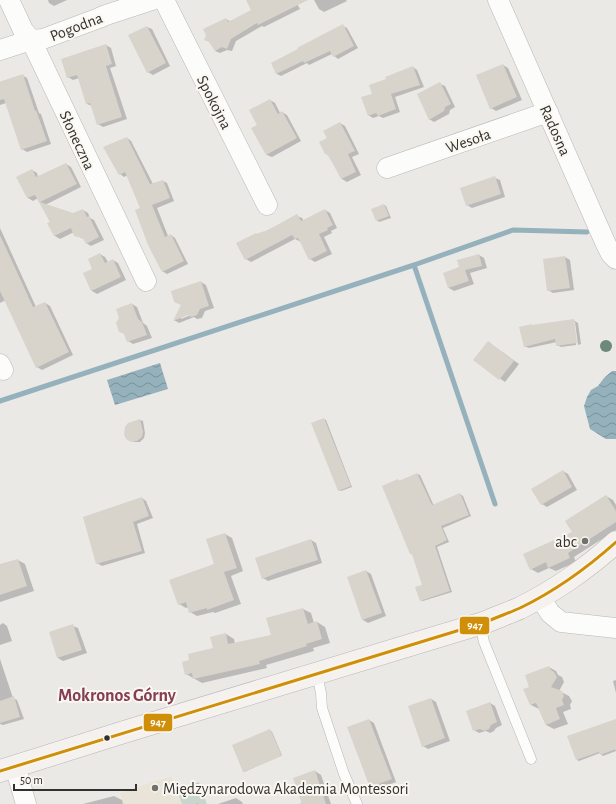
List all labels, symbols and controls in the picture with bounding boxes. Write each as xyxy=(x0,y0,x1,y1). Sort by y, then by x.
street label: Pogodna xyxy=(48,10,105,44)
street label: Spokojna xyxy=(193,73,234,133)
street label: Radosna xyxy=(537,103,573,158)
street label: Słoneczna xyxy=(56,108,98,173)
street label: Wesoła xyxy=(444,126,493,156)
place label: abc xyxy=(555,534,577,550)
marker: abc xyxy=(580,536,590,546)
line badge: 947 xyxy=(459,616,490,635)
text: 947 xyxy=(467,620,483,631)
district label: Mokronos Górny xyxy=(58,687,177,705)
line badge: 947 xyxy=(143,713,173,732)
text: 947 xyxy=(150,717,166,728)
unlabelled marker xyxy=(102,733,112,743)
scale bar xyxy=(14,766,136,792)
text: 50 m xyxy=(20,774,43,786)
place label: Międzynarodowa Akademia Montessori xyxy=(163,781,409,798)
marker: Międzynarodowa Akademia Montessori xyxy=(150,783,160,793)

